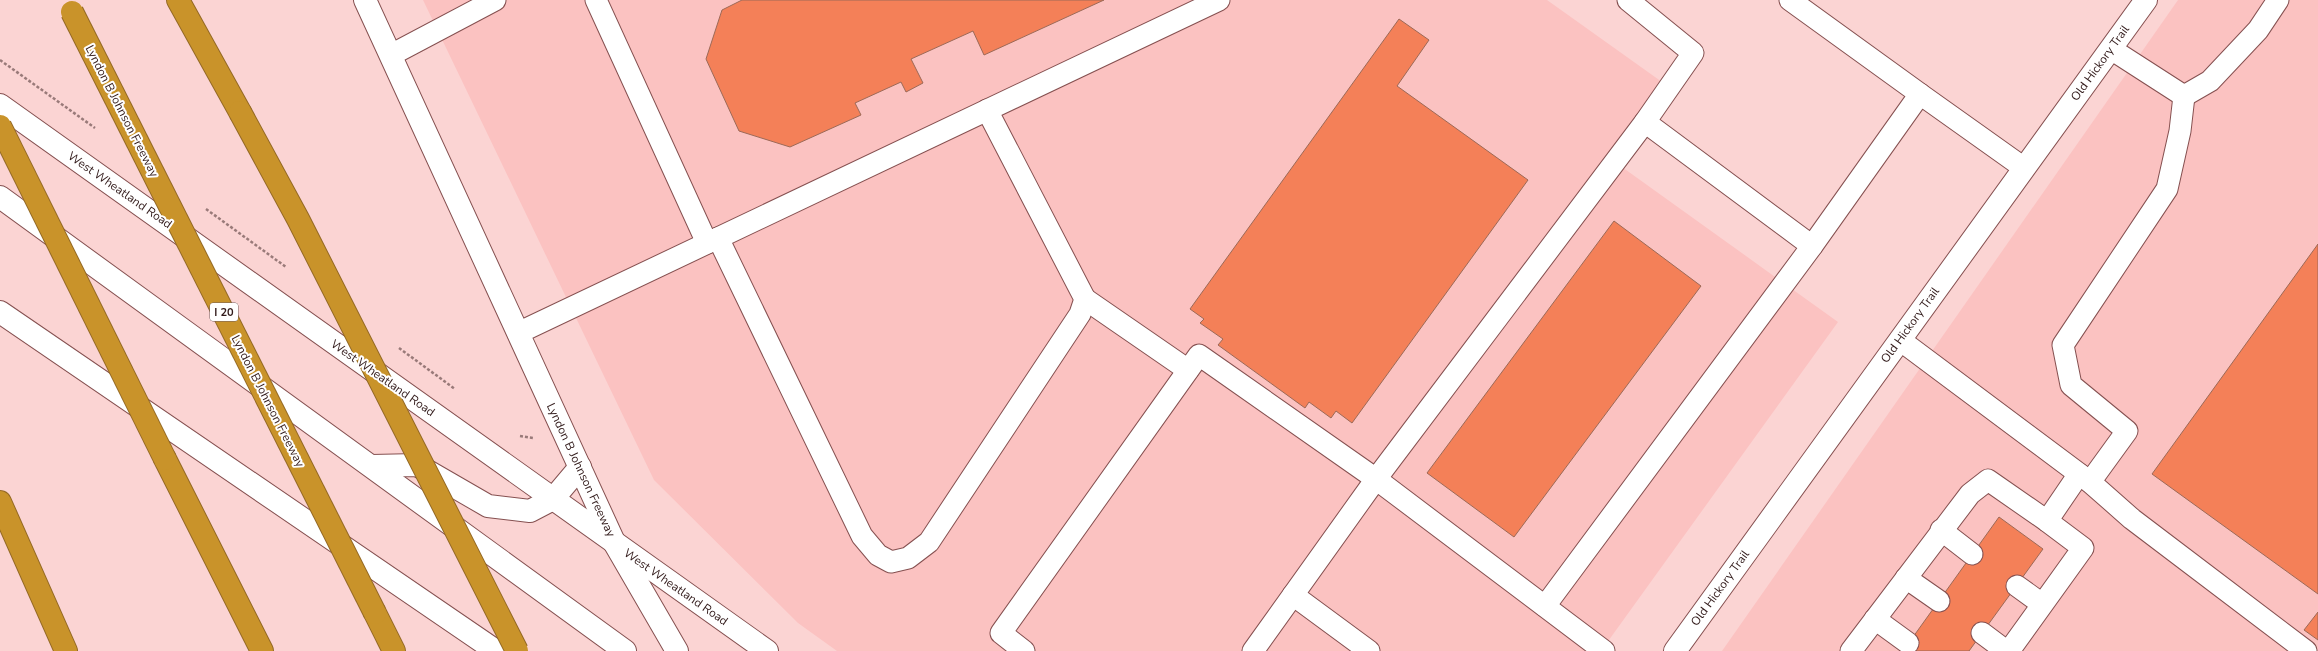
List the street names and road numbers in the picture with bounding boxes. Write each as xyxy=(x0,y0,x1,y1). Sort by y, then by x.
street label: Old Hickory Trail xyxy=(2067,22,2133,104)
street label: Lyndon B Johnson Freeway xyxy=(82,42,163,180)
street label: West Wheatland Road xyxy=(65,148,175,232)
street label: Old Hickory Trail xyxy=(1877,284,1943,366)
road number: I 20 xyxy=(210,303,238,321)
street label: Lyndon B Johnson Freeway xyxy=(228,332,309,470)
street label: West Wheatland Road xyxy=(328,336,438,420)
street label: Lyndon B Johnson Freeway xyxy=(543,400,619,540)
street label: West Wheatland Road xyxy=(621,545,731,629)
street label: Old Hickory Trail xyxy=(1687,547,1753,629)

